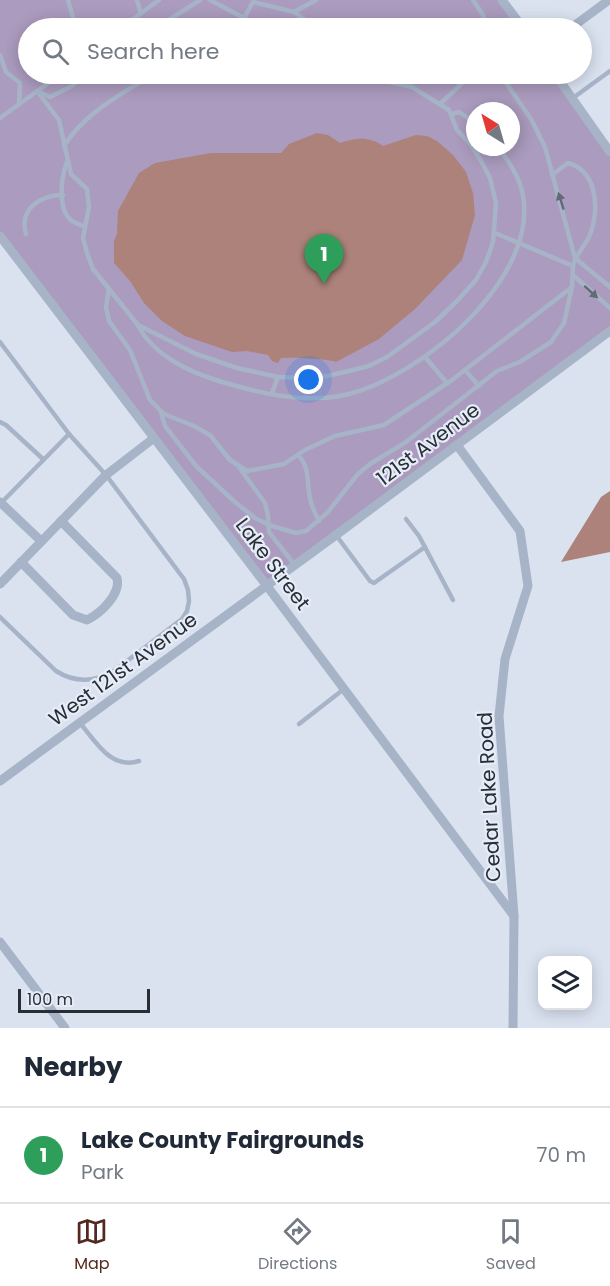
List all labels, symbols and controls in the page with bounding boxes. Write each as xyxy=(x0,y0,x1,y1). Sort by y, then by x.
search box xyxy=(18,18,592,84)
icon: search xyxy=(39,35,72,68)
text: Search here xyxy=(87,36,220,67)
north arrow xyxy=(466,102,520,156)
one-way arrow xyxy=(556,192,565,210)
pin: 1 xyxy=(304,234,344,284)
one-way arrow xyxy=(584,285,599,299)
your location xyxy=(294,365,323,394)
street label: 121st Avenue xyxy=(371,396,485,492)
street label: Lake Street xyxy=(229,512,317,616)
street label: West 121st Avenue xyxy=(43,606,203,732)
street label: Cedar Lake Road xyxy=(471,711,507,883)
map controls xyxy=(538,956,592,1010)
button: layers xyxy=(538,956,592,1010)
scale bar xyxy=(18,986,150,1014)
text: 100 m xyxy=(27,988,73,1011)
text: Nearby xyxy=(24,1049,122,1085)
text: Lake County Fairgrounds xyxy=(81,1125,364,1156)
text: 1 xyxy=(40,1141,47,1169)
text: 70 m xyxy=(537,1141,586,1169)
text: Park xyxy=(81,1158,124,1186)
tab: Map xyxy=(74,1215,110,1276)
tab: Directions xyxy=(258,1215,337,1276)
tab: Saved xyxy=(486,1215,536,1276)

